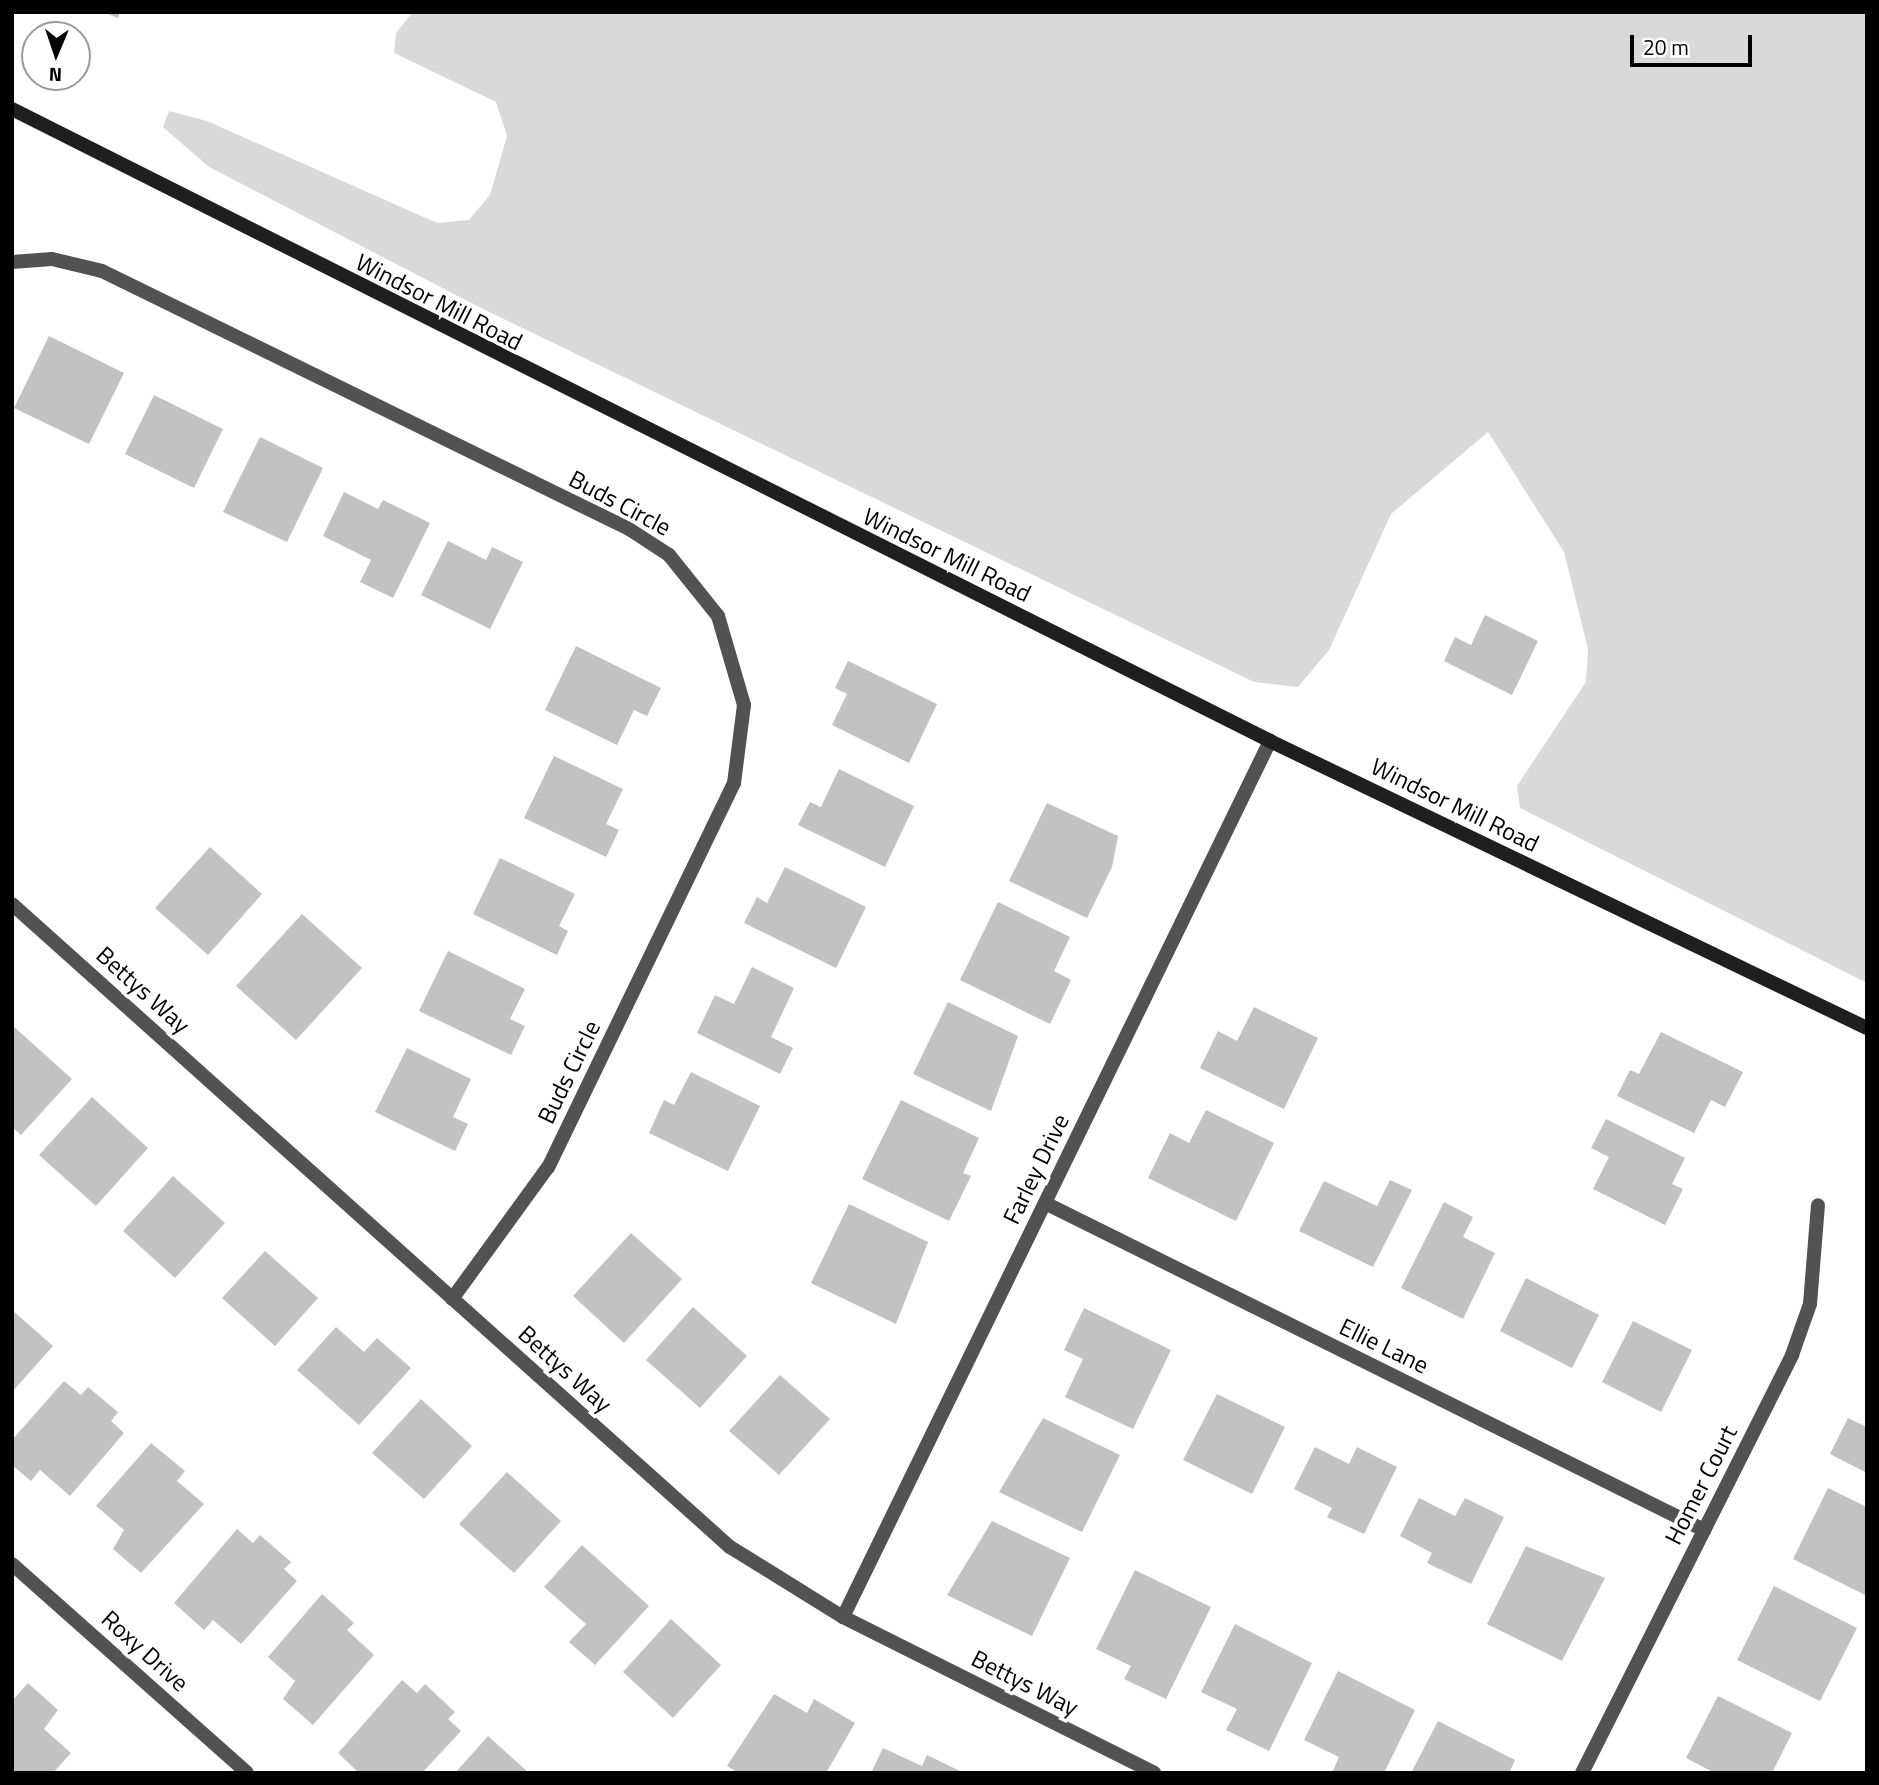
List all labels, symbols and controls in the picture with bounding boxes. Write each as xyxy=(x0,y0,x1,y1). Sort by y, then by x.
north arrow xyxy=(21,21,91,91)
scale bar xyxy=(1634,21,1756,65)
text: 20 m xyxy=(1643,31,1689,63)
text: N xyxy=(48,61,62,90)
street label: Windsor Mill Road xyxy=(351,248,527,356)
street label: Buds Circle xyxy=(564,464,676,542)
street label: Windsor Mill Road xyxy=(858,502,1036,608)
street label: Windsor Mill Road xyxy=(1366,752,1544,858)
street label: Bettys Way xyxy=(90,941,196,1039)
street label: Buds Circle xyxy=(532,1016,606,1128)
street label: Farley Drive xyxy=(997,1109,1075,1229)
street label: Ellie Lane xyxy=(1335,1312,1433,1380)
street label: Bettys Way xyxy=(512,1320,618,1418)
street label: Homer Court xyxy=(1659,1421,1743,1549)
street label: Roxy Drive xyxy=(96,1604,194,1698)
street label: Bettys Way xyxy=(967,1644,1083,1722)

